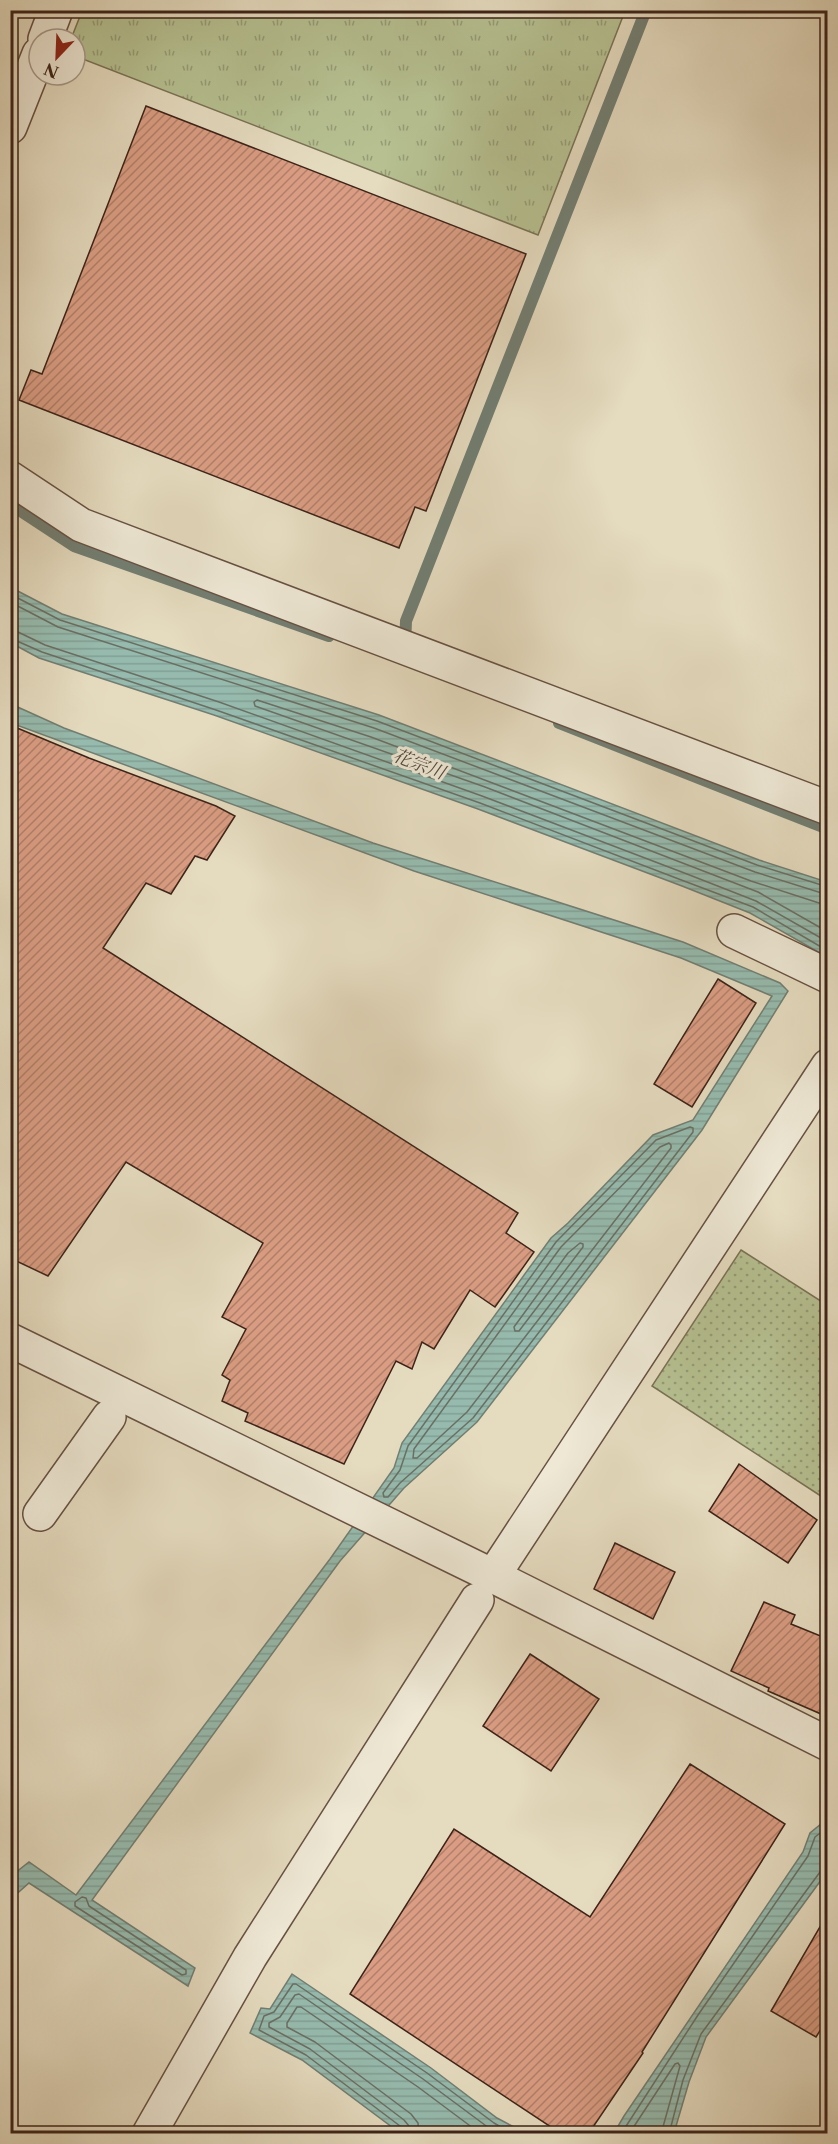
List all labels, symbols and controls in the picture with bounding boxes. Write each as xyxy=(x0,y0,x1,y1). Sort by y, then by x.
north arrow xyxy=(27,27,87,87)
text: N xyxy=(41,59,61,83)
water label: 花宗川 xyxy=(390,744,450,785)

